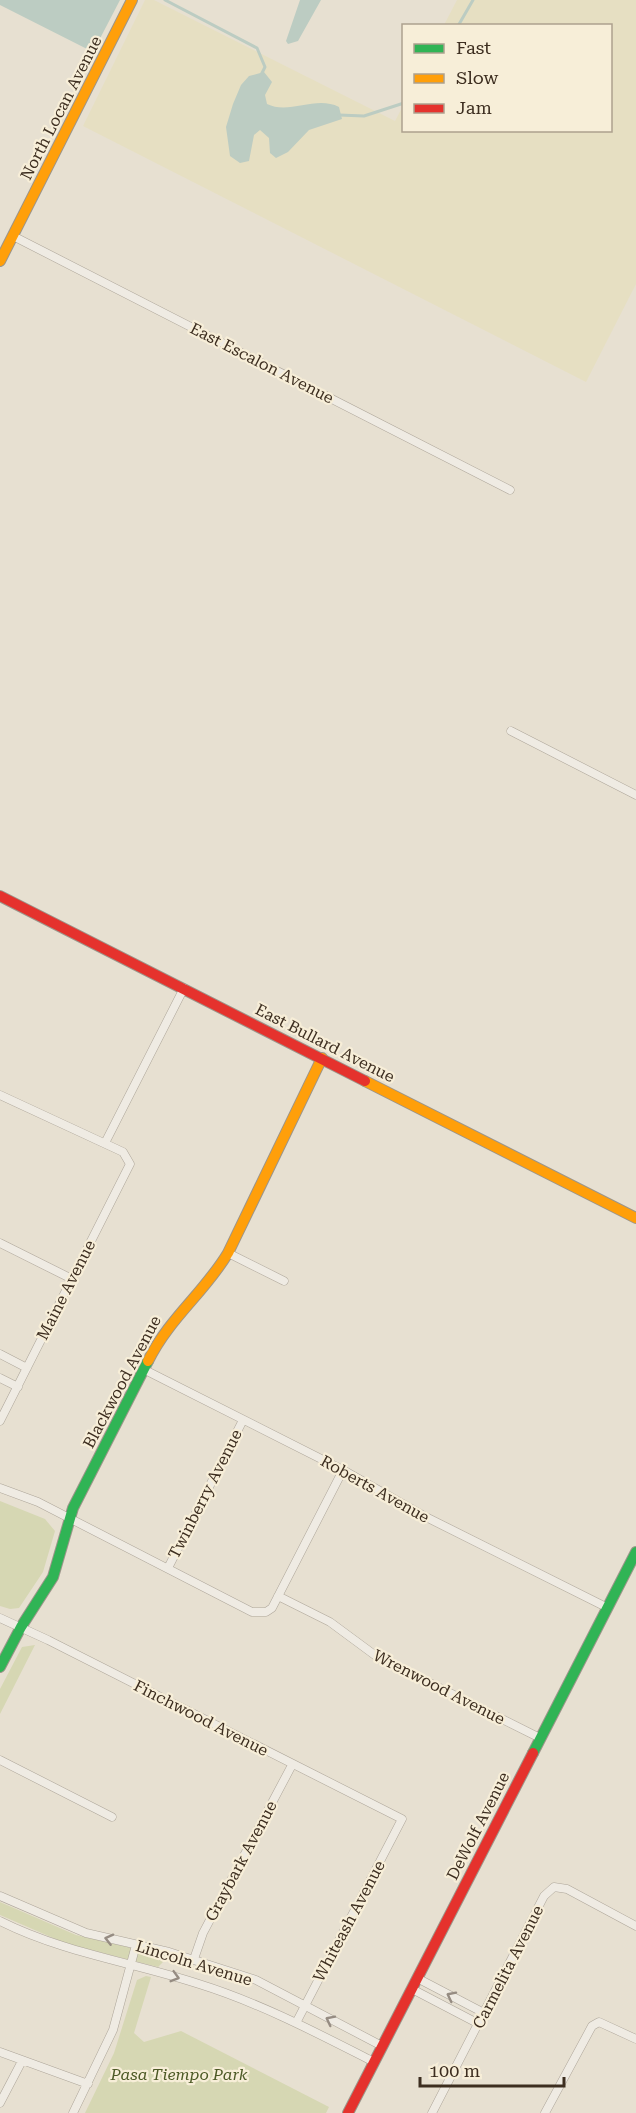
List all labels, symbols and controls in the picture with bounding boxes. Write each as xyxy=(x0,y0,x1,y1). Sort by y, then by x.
legend xyxy=(402,24,612,132)
street label: North Locan Avenue xyxy=(16,33,106,183)
text: Fast xyxy=(456,37,491,58)
text: Slow xyxy=(456,67,498,88)
text: Jam xyxy=(456,97,492,118)
street label: East Escalon Avenue xyxy=(187,319,337,408)
street label: East Bullard Avenue xyxy=(252,1000,398,1086)
street label: Maine Avenue xyxy=(33,1237,99,1343)
street label: Blackwood Avenue xyxy=(79,1312,165,1451)
street label: Twinberry Avenue xyxy=(164,1426,246,1562)
street label: Roberts Avenue xyxy=(317,1451,433,1527)
street label: Wrenwood Avenue xyxy=(370,1646,508,1729)
street label: Finchwood Avenue xyxy=(131,1676,272,1760)
street label: DeWolf Avenue xyxy=(443,1769,513,1883)
street label: Graybark Avenue xyxy=(201,1797,281,1924)
street label: Whiteash Avenue xyxy=(309,1857,389,1985)
street label: Carmelita Avenue xyxy=(469,1902,547,2032)
one-way arrow xyxy=(104,1933,114,1946)
street label: Lincoln Avenue xyxy=(133,1936,255,1990)
one-way arrow xyxy=(170,1969,180,1982)
one-way arrow xyxy=(446,1992,457,2003)
one-way arrow xyxy=(325,2015,336,2027)
scale bar xyxy=(420,2050,564,2088)
text: 100 m xyxy=(429,2060,480,2081)
park label: Pasa Tiempo Park xyxy=(109,2065,248,2084)

